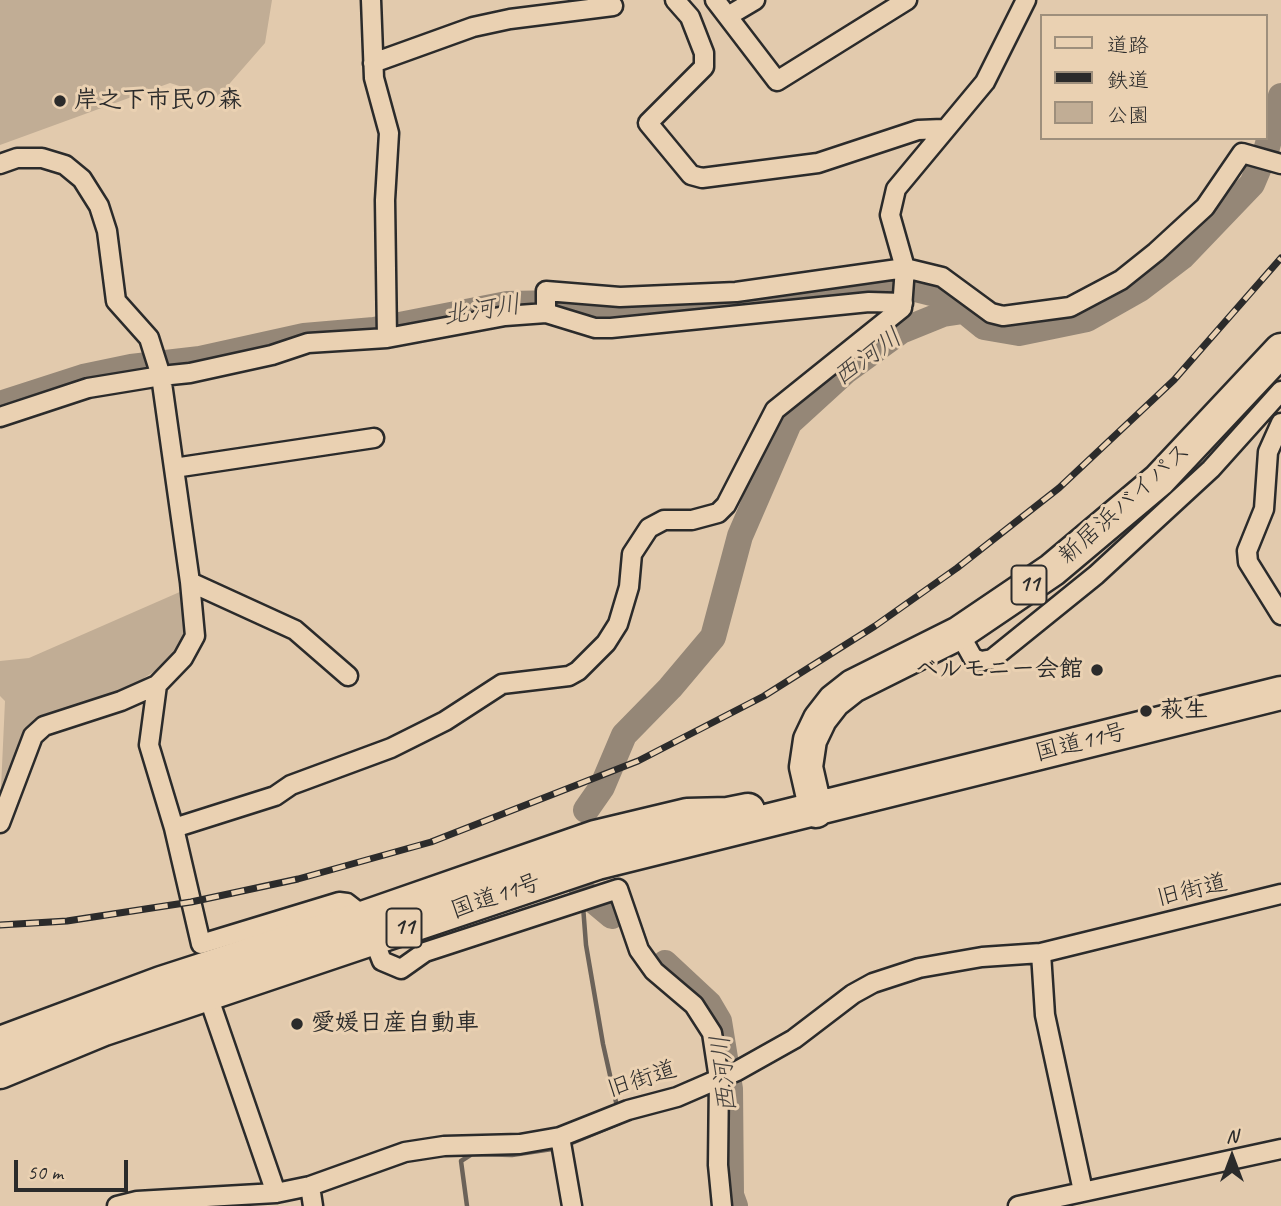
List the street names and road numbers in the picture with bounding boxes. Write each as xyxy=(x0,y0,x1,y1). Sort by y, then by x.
street label: 新居浜バイパス xyxy=(1053,437,1197,571)
road number: 11 xyxy=(1012,566,1046,604)
street label: 国道11号 xyxy=(1032,718,1130,768)
street label: 国道11号 xyxy=(447,868,545,926)
street label: 旧街道 xyxy=(1154,868,1230,914)
road number: 11 xyxy=(386,909,422,948)
street label: 旧街道 xyxy=(603,1055,681,1105)

